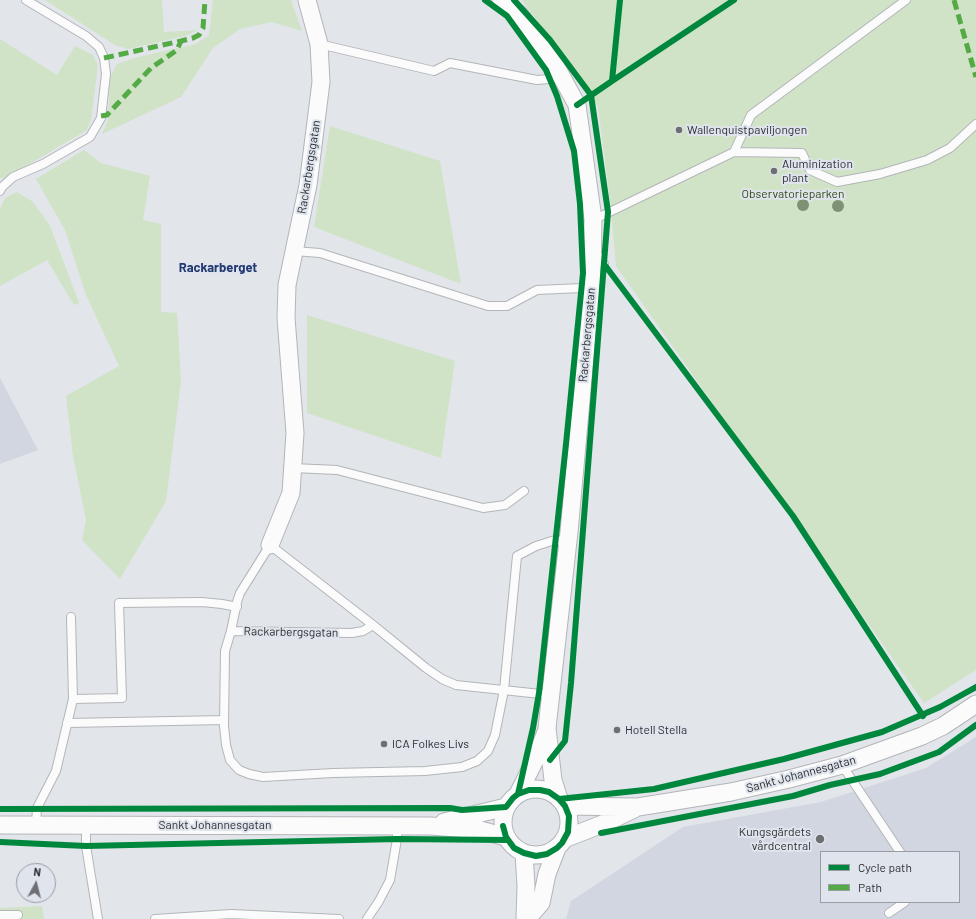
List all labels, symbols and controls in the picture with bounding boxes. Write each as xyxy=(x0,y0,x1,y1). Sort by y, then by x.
street label: Rackarbergsgatan xyxy=(294,119,324,215)
place label: Wallenquistpaviljongen xyxy=(687,123,807,137)
marker: Wallenquistpaviljongen xyxy=(674,125,684,135)
place label: Aluminization plant xyxy=(782,157,853,185)
marker: Aluminization plant xyxy=(769,166,779,176)
park label: Observatorieparken xyxy=(742,187,844,201)
district label: Rackarberget xyxy=(179,260,257,276)
street label: Rackarbergsgatan xyxy=(576,287,598,383)
street label: Rackarbergsgatan xyxy=(243,624,339,640)
place label: Hotell Stella xyxy=(625,723,687,737)
marker: Hotell Stella xyxy=(612,725,622,735)
place label: ICA Folkes Livs xyxy=(392,737,469,751)
marker: ICA Folkes Livs xyxy=(379,739,389,749)
street label: Sankt Johannesgatan xyxy=(745,752,857,796)
street label: Sankt Johannesgatan xyxy=(159,818,271,832)
place label: Kungsgärdets vårdcentral xyxy=(739,825,811,853)
marker: Kungsgärdets vårdcentral xyxy=(814,833,826,845)
legend xyxy=(820,851,960,903)
text: Cycle path xyxy=(858,860,912,874)
north arrow xyxy=(16,863,56,903)
text: N xyxy=(33,865,42,878)
text: Path xyxy=(858,880,882,894)

